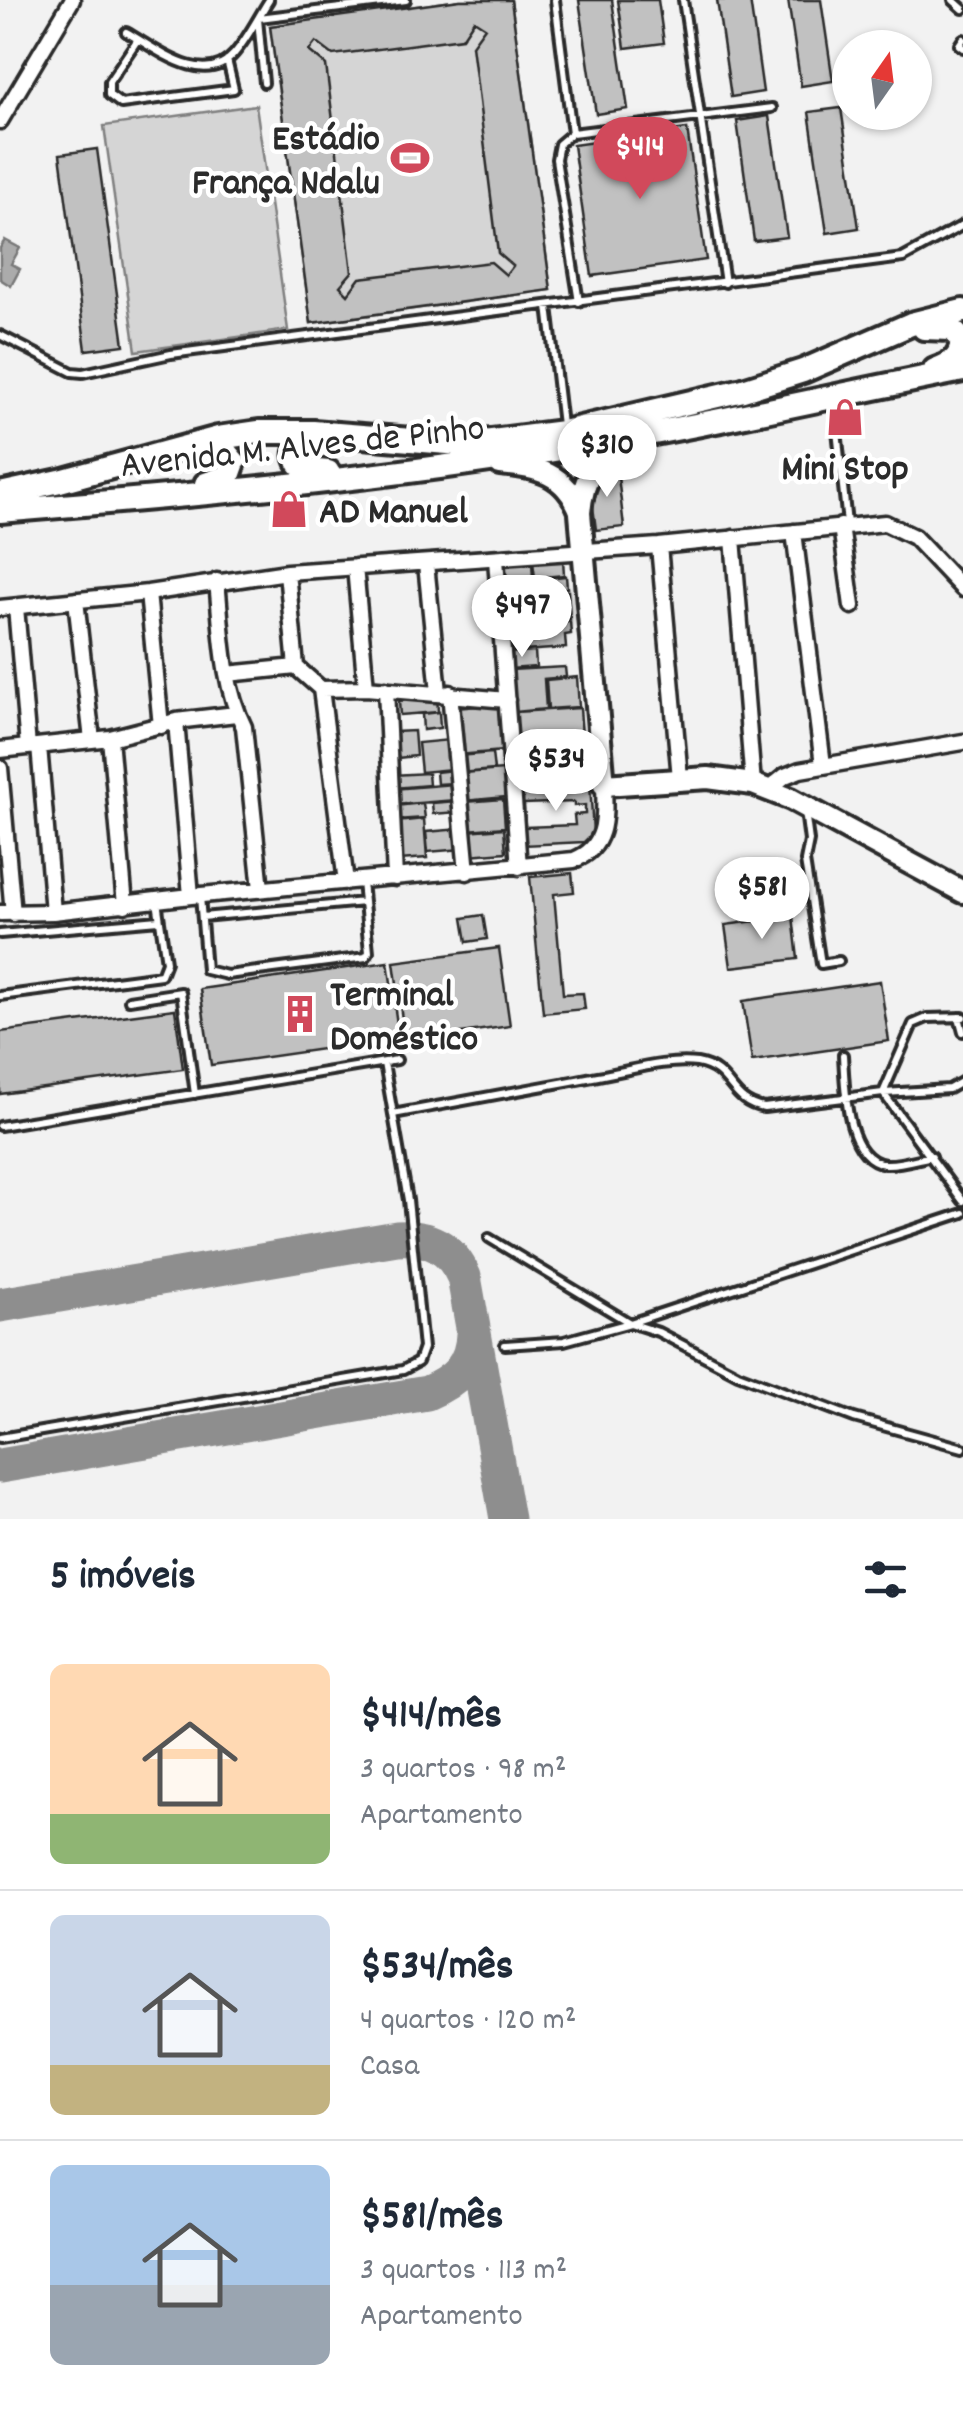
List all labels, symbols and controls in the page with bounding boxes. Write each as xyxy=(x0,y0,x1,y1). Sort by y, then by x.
north arrow xyxy=(832,30,932,130)
map controls xyxy=(832,30,932,130)
place label: Estádio França Ndalu xyxy=(192,114,380,213)
pin: $414 xyxy=(581,117,699,202)
text: $414 xyxy=(615,126,665,172)
sports icon: Estádio França Ndalu xyxy=(389,137,431,179)
shop icon: Mini Stop xyxy=(824,396,866,438)
street label: Avenida M. Alves de Pinho xyxy=(118,403,487,496)
pin: $310 xyxy=(548,415,666,500)
text: $310 xyxy=(580,424,634,470)
place label: Mini Stop xyxy=(781,444,909,499)
place label: AD Manuel xyxy=(319,487,469,542)
shop icon: AD Manuel xyxy=(268,488,310,530)
pin: $497 xyxy=(463,575,581,660)
text: $497 xyxy=(494,584,550,630)
pin: $534 xyxy=(497,729,615,814)
text: $534 xyxy=(527,738,585,784)
pin: $581 xyxy=(703,857,821,942)
text: $581 xyxy=(737,866,787,912)
place label: Terminal Doméstico xyxy=(330,970,478,1069)
building icon: Terminal Doméstico xyxy=(279,993,321,1035)
text: 5 imóveis xyxy=(50,1549,196,1609)
icon: filters xyxy=(858,1552,913,1607)
text: $414/mês xyxy=(360,1688,502,1748)
icon: home xyxy=(130,1704,250,1824)
text: 3 quartos · 98 m² xyxy=(360,1748,566,1794)
text: Apartamento xyxy=(360,1794,523,1840)
text: $534/mês xyxy=(360,1939,513,1999)
icon: home xyxy=(130,1955,250,2075)
text: 4 quartos · 120 m² xyxy=(360,1999,576,2045)
text: Casa xyxy=(360,2045,419,2091)
text: $581/mês xyxy=(360,2189,503,2249)
icon: home xyxy=(130,2205,250,2325)
text: 3 quartos · 113 m² xyxy=(360,2249,567,2295)
text: Apartamento xyxy=(360,2295,523,2341)

